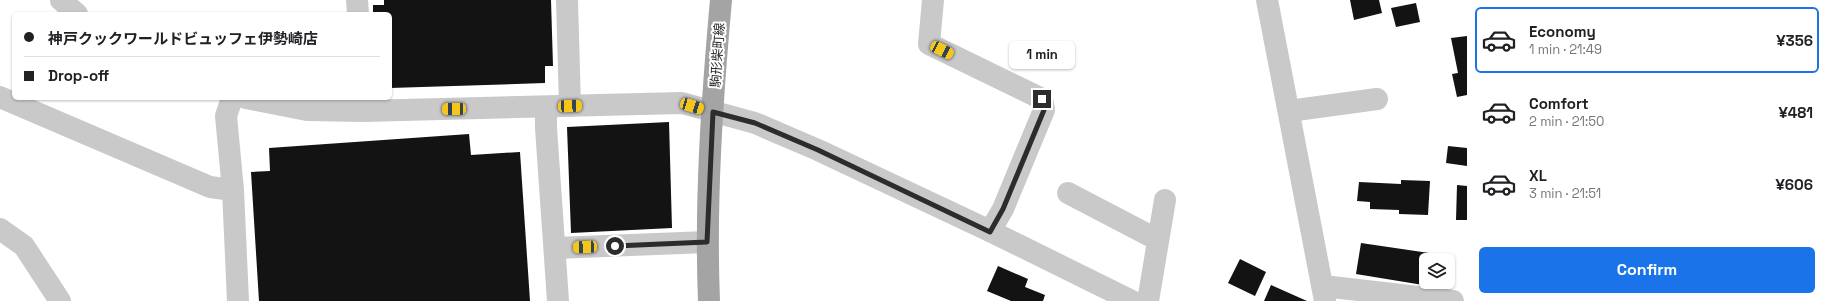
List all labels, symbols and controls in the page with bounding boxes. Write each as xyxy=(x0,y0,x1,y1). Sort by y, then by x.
street label: 駒形柴町線 xyxy=(707,22,728,88)
icon: car xyxy=(1481,22,1517,58)
text: Economy xyxy=(1529,22,1596,41)
text: 神戸クックワールドビュッフェ伊勢崎店 xyxy=(48,29,318,48)
text: ¥356 xyxy=(1776,31,1813,50)
car xyxy=(929,39,955,61)
callout: 1 min xyxy=(1009,41,1075,69)
text: 1 min · 21:49 xyxy=(1529,41,1602,58)
text: 1 min xyxy=(1026,46,1058,63)
text: Drop-off xyxy=(48,66,109,85)
route end xyxy=(1033,90,1051,108)
icon: car xyxy=(1481,94,1517,130)
text: Comfort xyxy=(1529,94,1589,113)
car xyxy=(679,97,705,115)
car xyxy=(558,100,582,112)
car xyxy=(442,103,466,115)
text: ¥481 xyxy=(1778,103,1813,122)
text: 2 min · 21:50 xyxy=(1529,113,1604,130)
icon: car xyxy=(1481,166,1517,202)
text: XL xyxy=(1529,166,1547,185)
text: ¥606 xyxy=(1775,175,1813,194)
text: 3 min · 21:51 xyxy=(1529,185,1601,202)
route start xyxy=(606,237,624,255)
car xyxy=(573,241,597,253)
button: Confirm xyxy=(1479,247,1815,293)
map controls xyxy=(1419,253,1455,289)
button: layers xyxy=(1419,253,1455,289)

